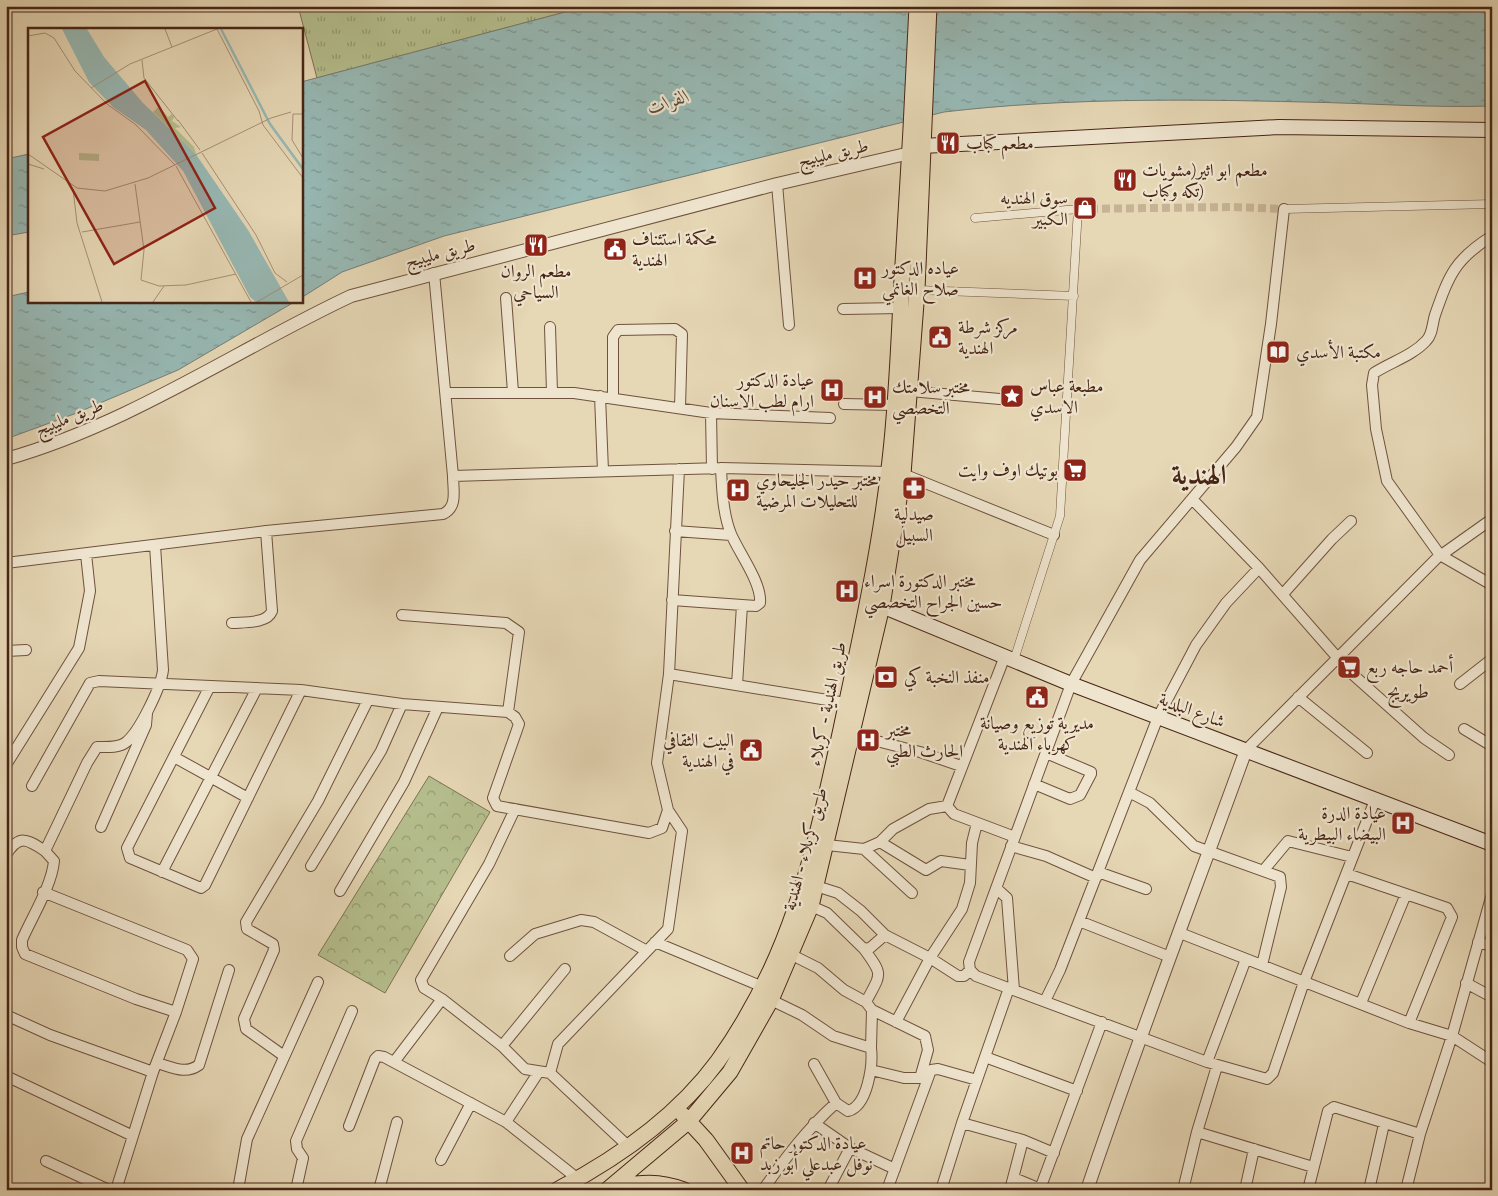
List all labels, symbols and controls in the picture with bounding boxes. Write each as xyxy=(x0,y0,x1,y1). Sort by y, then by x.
inset map xyxy=(28,28,302,302)
water label: الفرات xyxy=(644,84,693,120)
restaurant icon: مطعم كباب xyxy=(935,130,961,156)
place label: مطعم كباب xyxy=(966,132,1034,160)
street label: طريق مليبيج xyxy=(795,134,872,177)
place label: مطعم ابو اثير(مشويات تكه وكباب) xyxy=(1142,159,1268,203)
restaurant icon: مطعم ابو اثير(مشويات تكه وكباب) xyxy=(1112,167,1138,193)
place label: سوق الهنديه الكبير xyxy=(1000,187,1068,231)
shop icon: سوق الهنديه الكبير xyxy=(1072,195,1098,221)
place label: محكمة استئناف الهندية xyxy=(632,228,717,272)
restaurant icon: مطعم الروان السياحي xyxy=(523,232,549,258)
street label: طريق مليبيج xyxy=(402,234,479,277)
public building icon: محكمة استئناف الهندية xyxy=(602,236,628,262)
place label: عياده الدكتور صلاح الغانمي xyxy=(880,257,959,306)
place label: مطعم الروان السياحي xyxy=(500,260,572,307)
hospital icon: عياده الدكتور صلاح الغانمي xyxy=(852,265,878,291)
place label: مركز شرطة الهندية xyxy=(958,316,1018,360)
public building icon: مركز شرطة الهندية xyxy=(927,324,953,350)
library icon: مكتبة الأسدي xyxy=(1265,339,1291,365)
place label: مكتبة الأسدي xyxy=(1296,339,1381,367)
place label: عيادة الدكتور ارام لطب الاسنان xyxy=(710,369,814,417)
place label: مطبعة عباس الاسدي xyxy=(1030,375,1103,422)
place label: مختبر سلامتك التخصصي xyxy=(892,376,970,425)
hospital icon: عيادة الدكتور ارام لطب الاسنان xyxy=(819,377,845,403)
place icon: مطبعة عباس الاسدي xyxy=(999,383,1025,409)
hospital icon: مختبر سلامتك التخصصي xyxy=(862,384,888,410)
street label: طريق مليبيج xyxy=(32,393,108,445)
supermarket icon: بوتيك اوف وايت xyxy=(1062,457,1088,483)
district label: الهندية xyxy=(1171,458,1227,493)
place label: بوتيك اوف وايت xyxy=(958,459,1058,482)
place label: مختبر حيدر الجليحاوي للتحليلات المرضية xyxy=(756,469,879,513)
pharmacy icon: صيدلية السبيل xyxy=(901,475,927,501)
hospital icon: مختبر حيدر الجليحاوي للتحليلات المرضية xyxy=(725,477,751,503)
place label: صيدلية السبيل xyxy=(894,503,934,548)
place label: مختبر الدكتورة اسراء حسين الجراح التخصصي xyxy=(864,570,1002,619)
hospital icon: مختبر الدكتورة اسراء حسين الجراح التخصصي xyxy=(834,578,860,604)
street label: طريق الهندية - كربلاء xyxy=(803,640,852,768)
supermarket icon: أحمد حاجه ربع xyxy=(1336,654,1362,680)
place label: أحمد حاجه ربع xyxy=(1366,654,1454,683)
bank icon: منفذ النخبة كي xyxy=(873,664,899,690)
place label: منفذ النخبة كي xyxy=(904,665,990,692)
district label: طويريج xyxy=(1387,679,1429,708)
public building icon: مديرية توزيع وصيانة كهرباء الهندية xyxy=(1024,684,1050,710)
street label: شارع البلدية xyxy=(1154,687,1228,736)
place label: مديرية توزيع وصيانة كهرباء الهندية xyxy=(980,712,1094,756)
place label: مختبر الحارث الطبي xyxy=(884,719,963,768)
hospital icon: مختبر الحارث الطبي xyxy=(855,727,881,753)
place label: البيت الثقافي في الهندية xyxy=(663,729,734,776)
public building icon: البيت الثقافي في الهندية xyxy=(738,737,764,763)
street label: طريق كربلاء - الهندية xyxy=(778,785,833,913)
place label: عيادة الدرة البيضاء البيطرية xyxy=(1298,802,1386,846)
hospital icon: عيادة الدرة البيضاء البيطرية xyxy=(1390,810,1416,836)
place label: عيادة الدكتور حاتم نوفل عبدعلي أبو زبد xyxy=(760,1132,873,1181)
hospital icon: عيادة الدكتور حاتم نوفل عبدعلي أبو زبد xyxy=(729,1140,755,1166)

